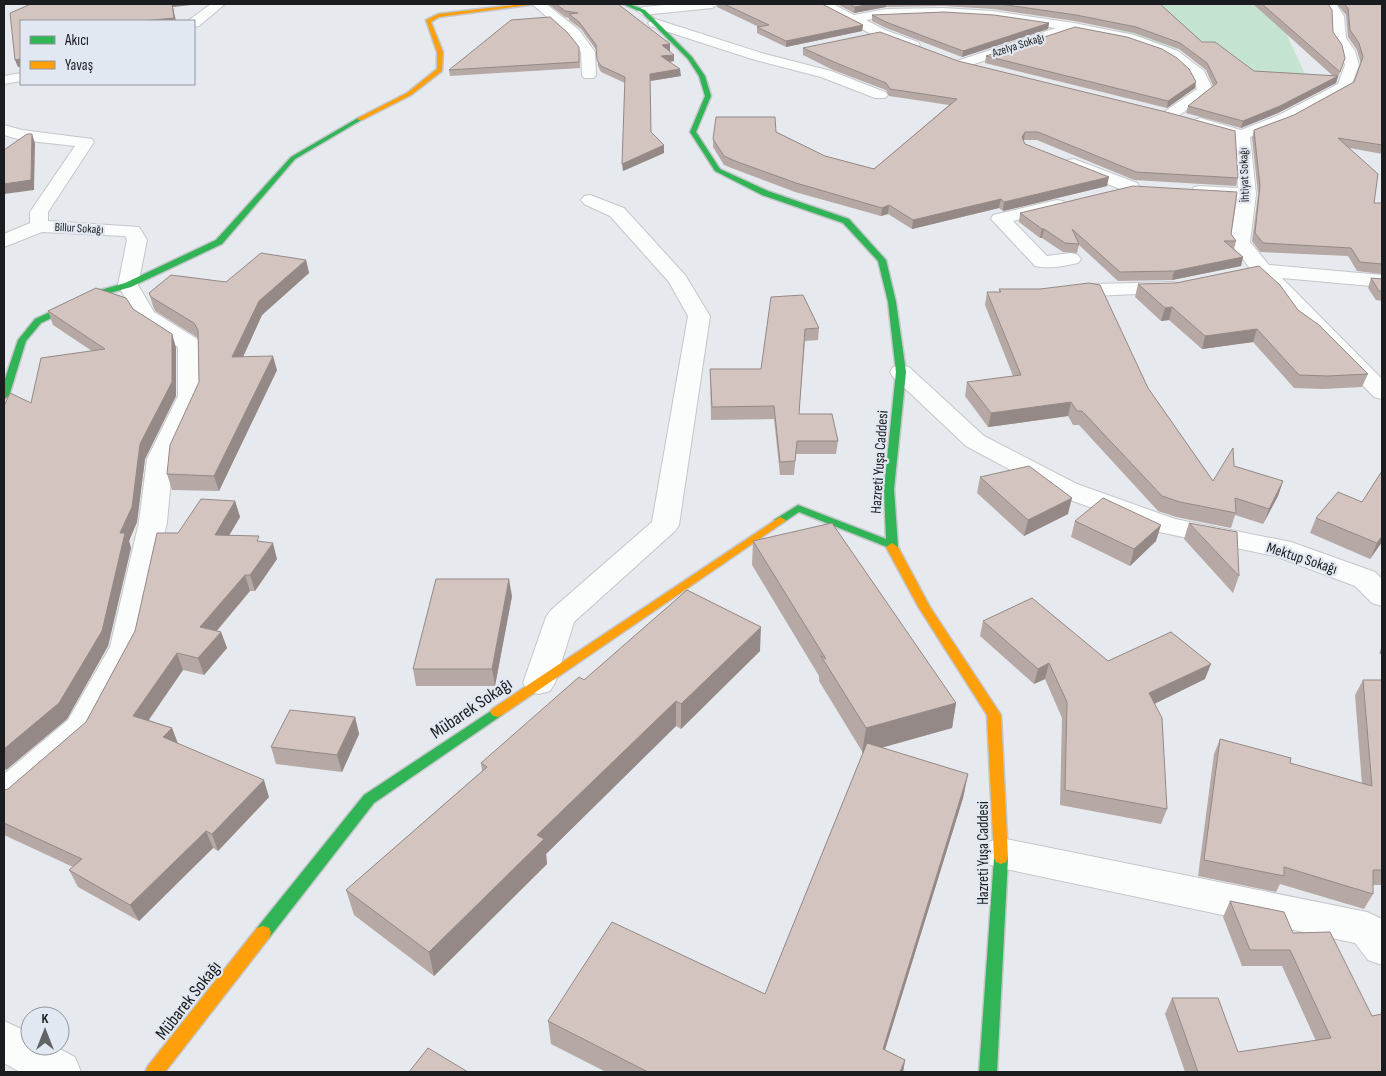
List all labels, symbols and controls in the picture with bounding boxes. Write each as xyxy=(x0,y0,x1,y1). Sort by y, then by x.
legend xyxy=(20,20,195,85)
street label: Azelya Sokağı xyxy=(989,30,1046,61)
text: Akıcı xyxy=(64,31,89,50)
text: Yavaş xyxy=(65,56,93,75)
street label: İhtiyat Sokağı xyxy=(1236,147,1253,202)
street label: Billur Sokağı xyxy=(54,220,104,237)
street label: Hazreti Yuşa Caddesi xyxy=(866,410,893,514)
street label: Mektup Sokağı xyxy=(1264,538,1340,579)
street label: Mübarek Sokağı xyxy=(426,673,516,743)
street label: Hazreti Yuşa Caddesi xyxy=(974,801,993,905)
street label: Mübarek Sokağı xyxy=(151,957,226,1044)
north arrow xyxy=(20,1006,70,1056)
text: K xyxy=(42,1010,49,1027)

